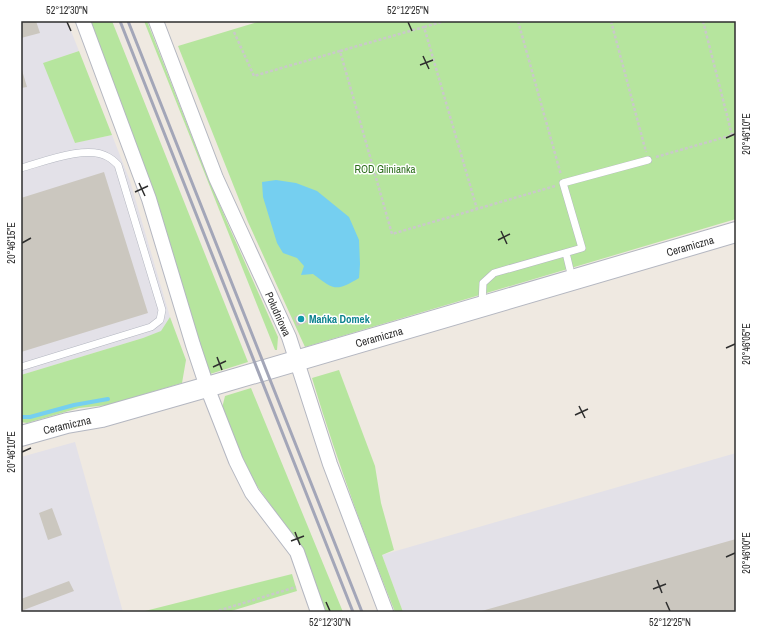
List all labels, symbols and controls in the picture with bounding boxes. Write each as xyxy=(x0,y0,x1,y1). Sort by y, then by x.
text: 52°12'30"N xyxy=(46,4,88,17)
text: 52°12'25"N xyxy=(387,4,429,17)
text: 20°46'10"E xyxy=(740,113,753,155)
park label: ROD Glinianka xyxy=(354,162,416,176)
text: 20°46'15"E xyxy=(5,222,18,264)
street label: Ceramiczna xyxy=(665,233,715,259)
street label: Południowa xyxy=(262,290,294,338)
place label: Mańka Domek xyxy=(309,312,371,326)
marker: Mańka Domek xyxy=(296,314,306,324)
text: 20°46'05"E xyxy=(740,323,753,365)
street label: Ceramiczna xyxy=(354,324,404,350)
street label: Ceramiczna xyxy=(42,413,92,437)
text: 20°46'10"E xyxy=(5,431,18,473)
text: 20°46'00"E xyxy=(740,532,753,574)
text: 52°12'30"N xyxy=(309,616,351,629)
text: 52°12'25"N xyxy=(649,616,691,629)

